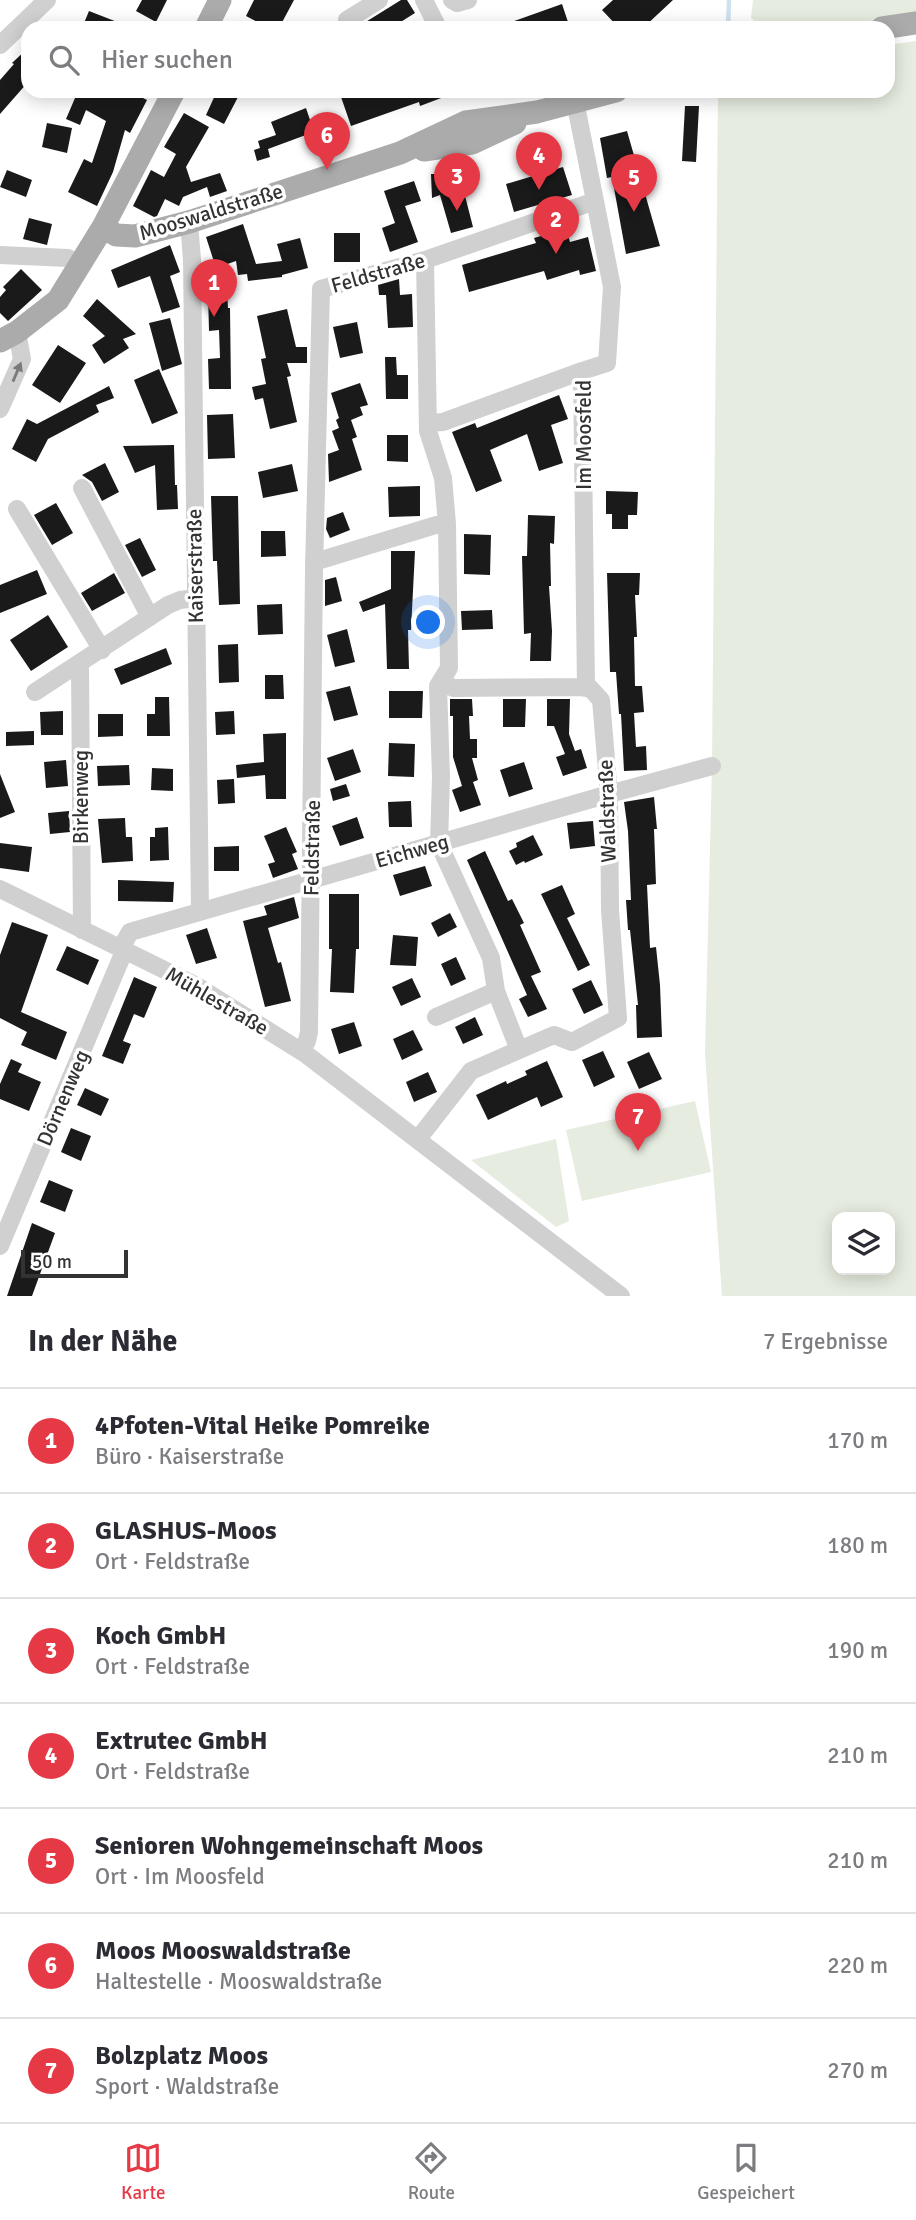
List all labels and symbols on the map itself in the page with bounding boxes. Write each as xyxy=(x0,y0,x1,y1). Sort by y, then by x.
pin: 6 xyxy=(304,112,350,170)
pin: 4 xyxy=(516,132,562,190)
pin: 3 xyxy=(434,153,480,211)
pin: 5 xyxy=(611,154,657,212)
street label: Mooswaldstraße xyxy=(136,178,286,246)
pin: 2 xyxy=(533,196,579,254)
street label: Feldstraße xyxy=(328,247,428,299)
pin: 1 xyxy=(191,259,237,317)
one-way arrow xyxy=(12,361,23,382)
street label: Im Moosfeld xyxy=(571,380,597,490)
street label: Kaiserstraße xyxy=(181,508,209,624)
your location xyxy=(411,605,445,639)
street label: Birkenweg xyxy=(68,750,94,844)
street label: Waldstraße xyxy=(592,759,622,863)
street label: Feldstraße xyxy=(298,800,326,896)
street label: Eichweg xyxy=(372,828,452,874)
street label: Mühlestraße xyxy=(161,961,273,1041)
street label: Dörnenweg xyxy=(31,1046,95,1150)
pin: 7 xyxy=(615,1093,661,1151)
scale bar xyxy=(21,1247,128,1279)

